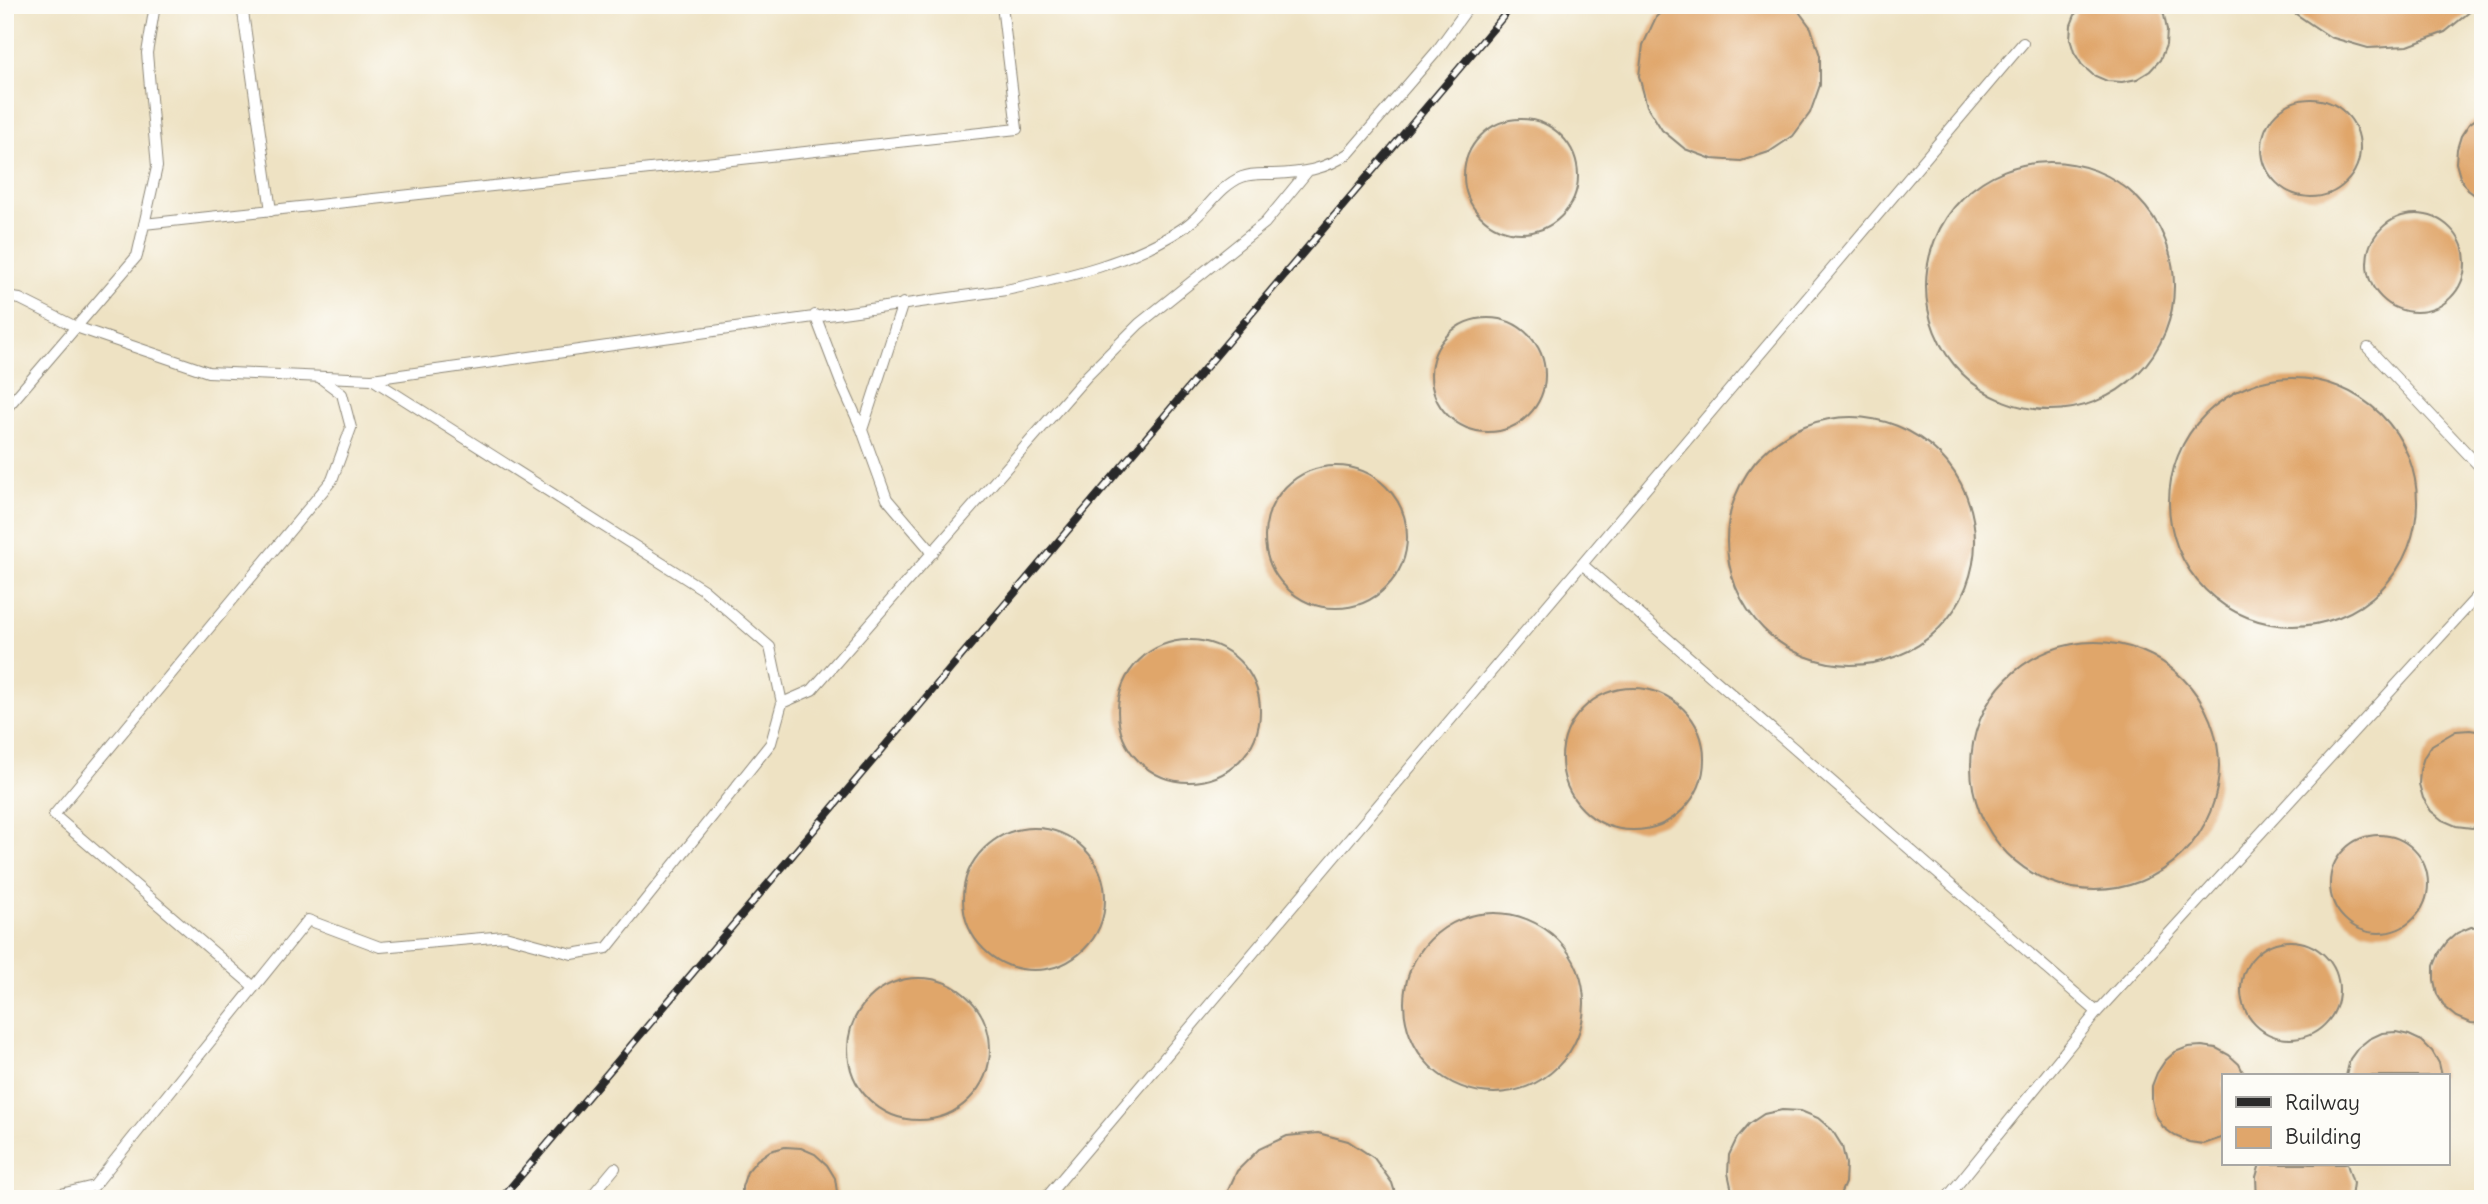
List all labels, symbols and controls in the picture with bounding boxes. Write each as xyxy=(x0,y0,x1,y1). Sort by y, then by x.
legend xyxy=(2222,1074,2450,1166)
text: Railway xyxy=(2285,1089,2360,1116)
text: Building xyxy=(2285,1123,2361,1150)

